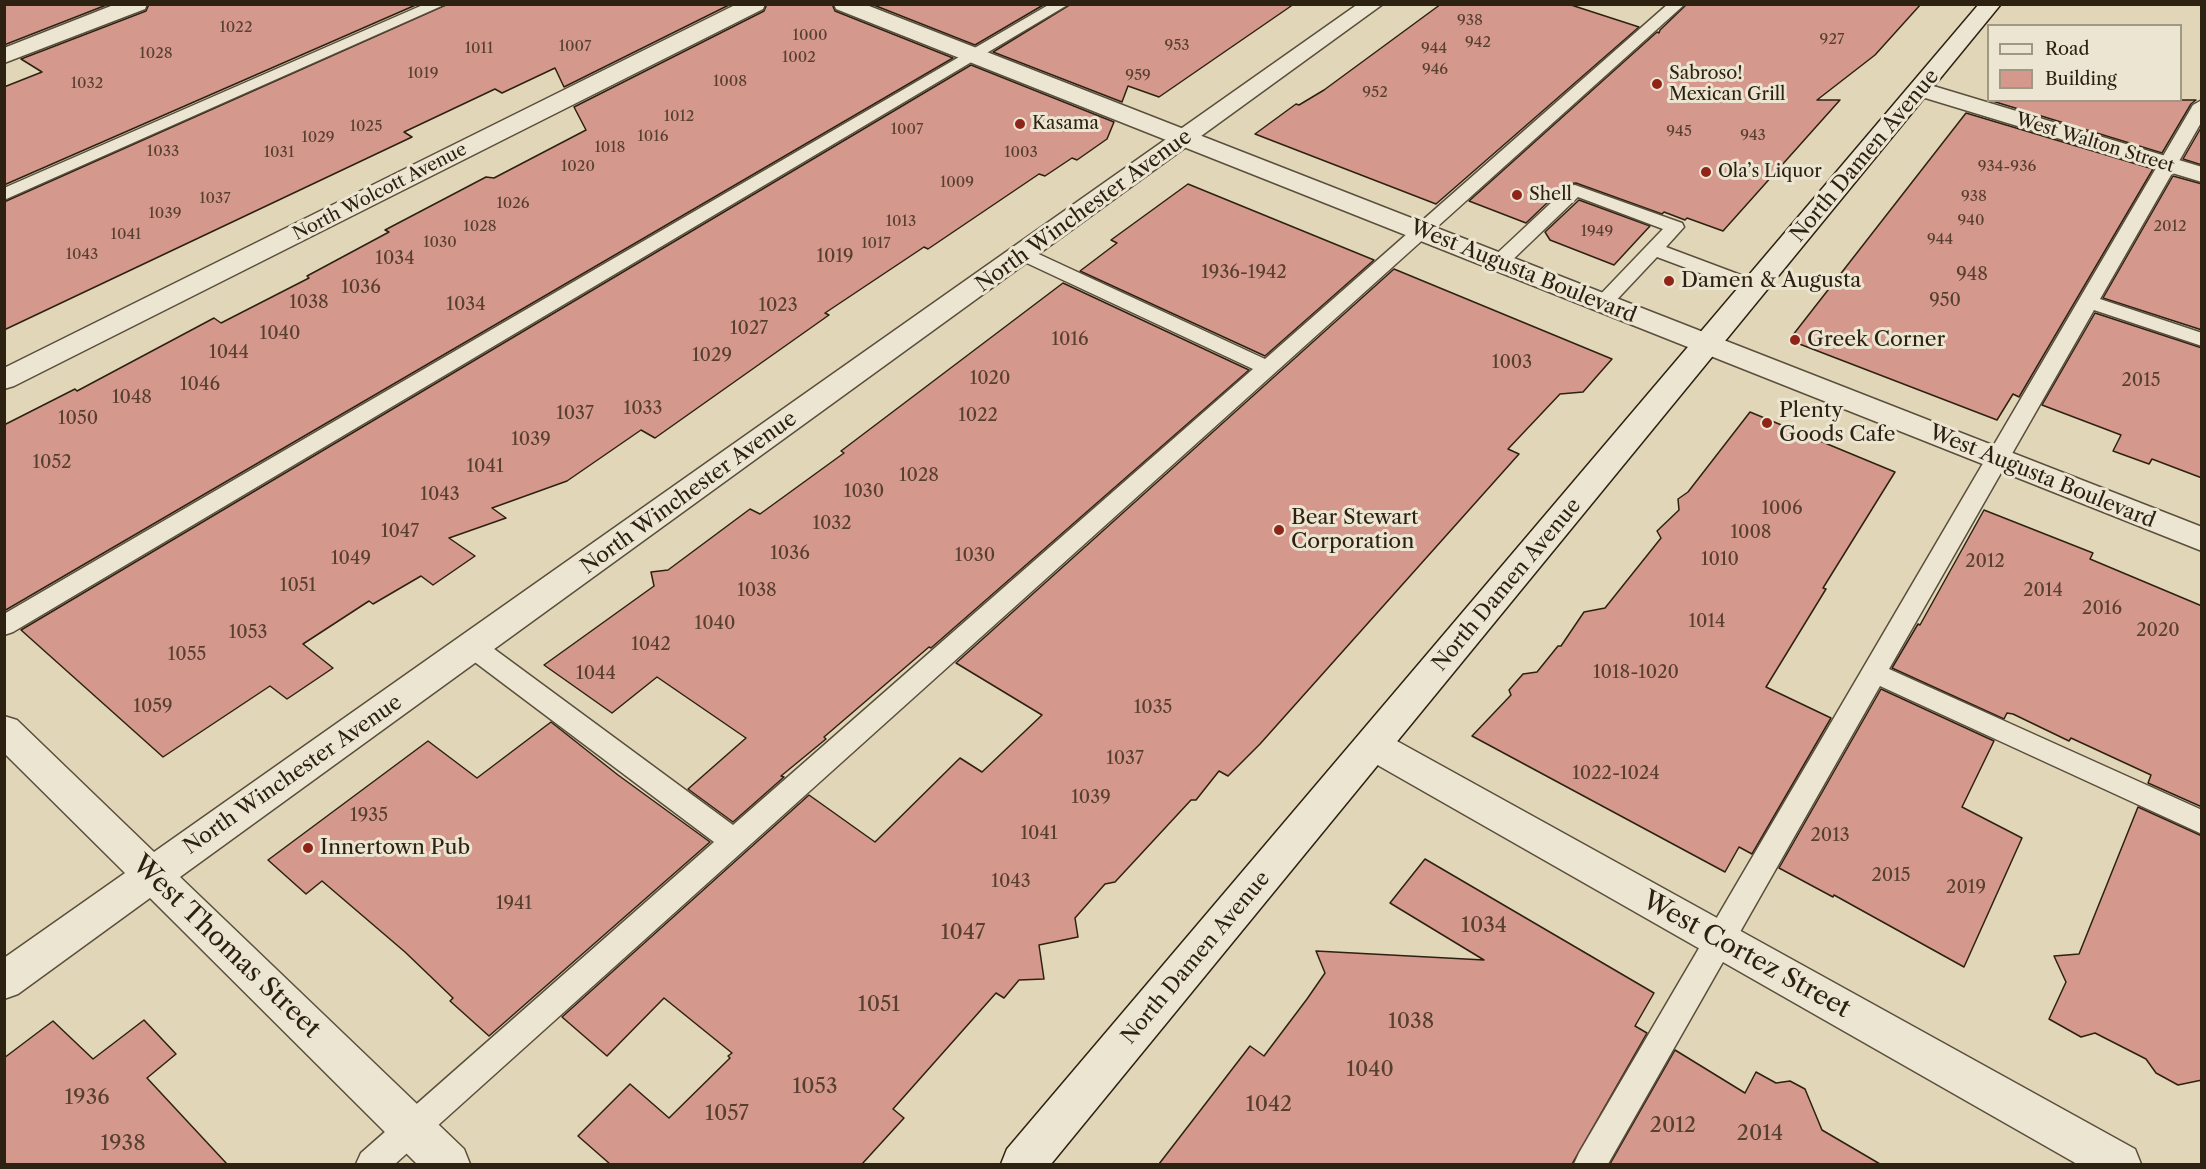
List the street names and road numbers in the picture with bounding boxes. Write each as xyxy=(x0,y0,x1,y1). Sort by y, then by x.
street label: North Damen Avenue xyxy=(1785,65,1945,247)
street label: West Walton Street xyxy=(2013,109,2177,177)
street label: North Winchester Avenue xyxy=(971,124,1197,298)
street label: North Wolcott Avenue xyxy=(290,139,470,245)
street label: West Augusta Boulevard xyxy=(1406,215,1640,329)
street label: North Winchester Avenue xyxy=(576,406,802,580)
street label: West Augusta Boulevard xyxy=(1925,420,2159,534)
street label: North Damen Avenue xyxy=(1427,494,1587,676)
street label: North Winchester Avenue xyxy=(179,690,407,860)
street label: West Thomas Street xyxy=(125,849,327,1045)
street label: North Damen Avenue xyxy=(1116,867,1276,1049)
street label: West Cortez Street xyxy=(1637,885,1855,1025)

